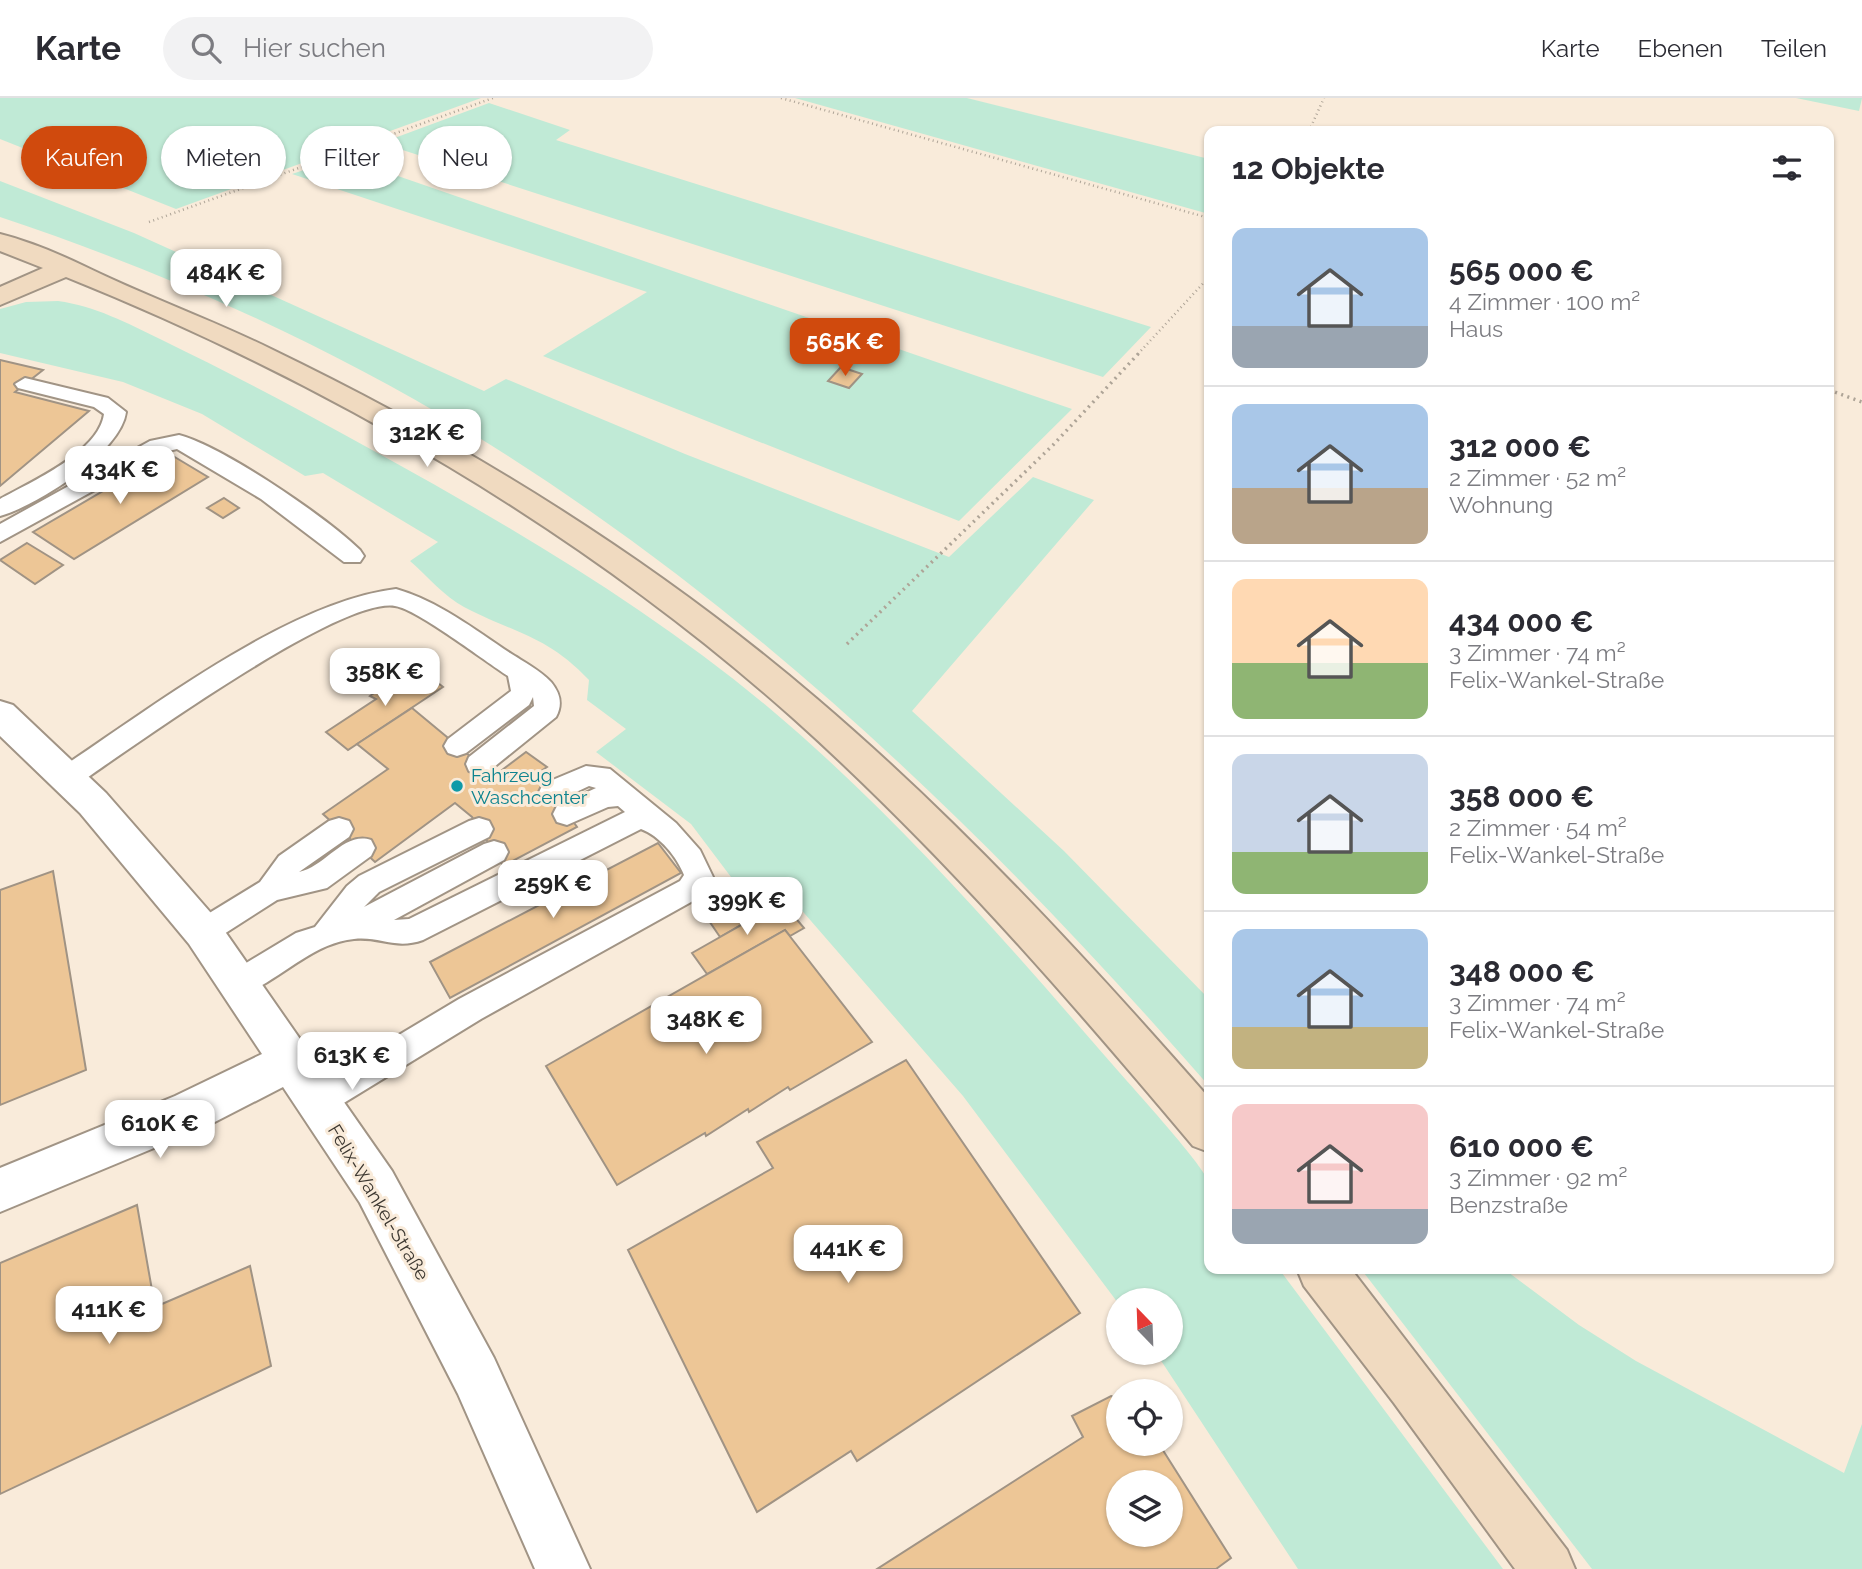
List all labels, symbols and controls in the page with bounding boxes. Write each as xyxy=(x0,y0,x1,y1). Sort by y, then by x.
search box xyxy=(163,17,653,80)
text: Karte xyxy=(35,29,121,68)
icon: search xyxy=(187,29,225,67)
text: Hier suchen xyxy=(243,33,386,63)
text: Karte xyxy=(1541,34,1600,63)
text: Ebenen xyxy=(1638,34,1723,63)
text: Teilen xyxy=(1761,34,1827,63)
chip: Kaufen xyxy=(21,126,147,189)
chip: Mieten xyxy=(161,126,286,189)
chip: Filter xyxy=(300,126,404,189)
chip: Neu xyxy=(418,126,512,189)
icon: filters xyxy=(1768,149,1806,187)
text: 12 Objekte xyxy=(1232,151,1384,186)
pin: 484K € xyxy=(169,250,283,309)
text: 565 000 € xyxy=(1449,253,1594,288)
icon: home xyxy=(1288,256,1372,340)
text: 484K € xyxy=(186,258,266,285)
text: 4 Zimmer · 100 m² xyxy=(1449,288,1640,315)
text: Haus xyxy=(1449,315,1503,342)
pin: 565K € xyxy=(788,318,902,378)
text: 565K € xyxy=(806,327,884,354)
pin: 312K € xyxy=(370,410,484,469)
text: 312K € xyxy=(389,418,465,445)
text: 312 000 € xyxy=(1449,429,1591,464)
icon: home xyxy=(1288,432,1372,516)
pin: 434K € xyxy=(63,446,177,506)
text: 434K € xyxy=(81,455,159,482)
text: 2 Zimmer · 52 m² xyxy=(1449,464,1626,491)
text: Wohnung xyxy=(1449,491,1553,518)
text: 434 000 € xyxy=(1449,604,1594,639)
icon: home xyxy=(1288,607,1372,691)
text: 3 Zimmer · 74 m² xyxy=(1449,639,1626,666)
pin: 358K € xyxy=(328,648,442,708)
text: 358K € xyxy=(346,657,424,684)
text: Felix-Wankel-Straße xyxy=(1449,666,1664,693)
place label: Fahrzeug Waschcenter xyxy=(471,764,588,808)
marker: Fahrzeug Waschcenter xyxy=(449,778,465,794)
text: 358 000 € xyxy=(1449,779,1594,814)
icon: home xyxy=(1288,782,1372,866)
text: 2 Zimmer · 54 m² xyxy=(1449,814,1627,841)
text: Felix-Wankel-Straße xyxy=(1449,841,1664,868)
pin: 259K € xyxy=(496,860,610,920)
text: 259K € xyxy=(514,869,592,896)
pin: 399K € xyxy=(690,878,804,937)
text: 399K € xyxy=(708,886,786,913)
text: 348 000 € xyxy=(1449,954,1595,989)
icon: home xyxy=(1288,957,1372,1041)
text: 3 Zimmer · 74 m² xyxy=(1449,989,1626,1016)
pin: 348K € xyxy=(649,996,763,1056)
text: 348K € xyxy=(667,1005,745,1032)
text: Felix-Wankel-Straße xyxy=(1449,1016,1664,1043)
pin: 613K € xyxy=(295,1032,409,1092)
text: 613K € xyxy=(313,1041,391,1068)
pin: 610K € xyxy=(103,1100,217,1160)
text: 610K € xyxy=(121,1109,199,1136)
street label: Felix-Wankel-Straße xyxy=(324,1120,434,1284)
text: 610 000 € xyxy=(1449,1129,1594,1164)
icon: home xyxy=(1288,1132,1372,1216)
text: 3 Zimmer · 92 m² xyxy=(1449,1164,1627,1191)
text: Benzstraße xyxy=(1449,1191,1568,1218)
pin: 441K € xyxy=(791,1226,905,1285)
text: 441K € xyxy=(810,1234,886,1261)
pin: 411K € xyxy=(52,1286,166,1346)
north arrow xyxy=(1106,1288,1183,1365)
map controls xyxy=(1106,1288,1183,1547)
text: 411K € xyxy=(72,1295,146,1322)
button: locate xyxy=(1106,1379,1183,1456)
button: layers xyxy=(1106,1470,1183,1547)

